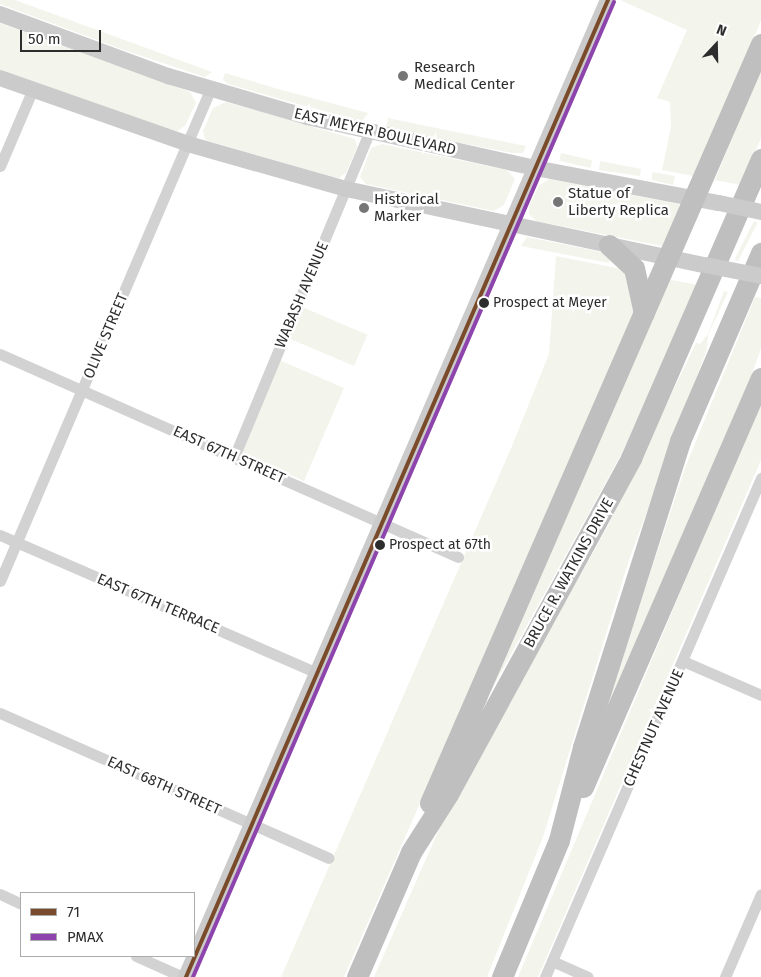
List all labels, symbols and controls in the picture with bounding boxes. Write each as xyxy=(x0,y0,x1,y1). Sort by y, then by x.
scale bar xyxy=(22,20,104,52)
north arrow xyxy=(691,20,741,70)
text: N xyxy=(714,21,729,40)
text: 50 m xyxy=(28,30,61,48)
place label: Research Medical Center xyxy=(414,58,515,93)
marker: Research Medical Center xyxy=(396,69,410,83)
street label: EAST MEYER BOULEVARD xyxy=(292,105,458,159)
place label: Statue of Liberty Replica xyxy=(568,184,669,219)
place label: Historical Marker xyxy=(374,190,439,225)
marker: Statue of Liberty Replica xyxy=(552,196,564,208)
marker: Historical Marker xyxy=(358,202,370,214)
street label: WABASH AVENUE xyxy=(271,239,333,351)
street label: OLIVE STREET xyxy=(80,291,132,381)
place label: Prospect at Meyer xyxy=(493,295,607,311)
marker: Prospect at Meyer xyxy=(479,298,489,308)
street label: EAST 67TH STREET xyxy=(170,422,288,488)
street label: BRUCE R. WATKINS DRIVE xyxy=(520,495,618,651)
place label: Prospect at 67th xyxy=(389,537,491,553)
marker: Prospect at 67th xyxy=(375,540,385,550)
street label: EAST 67TH TERRACE xyxy=(94,570,222,638)
street label: CHESTNUT AVENUE xyxy=(620,666,688,790)
street label: EAST 68TH STREET xyxy=(104,753,224,819)
legend xyxy=(20,892,195,957)
text: 71 xyxy=(67,903,80,921)
text: PMAX xyxy=(67,928,104,946)

